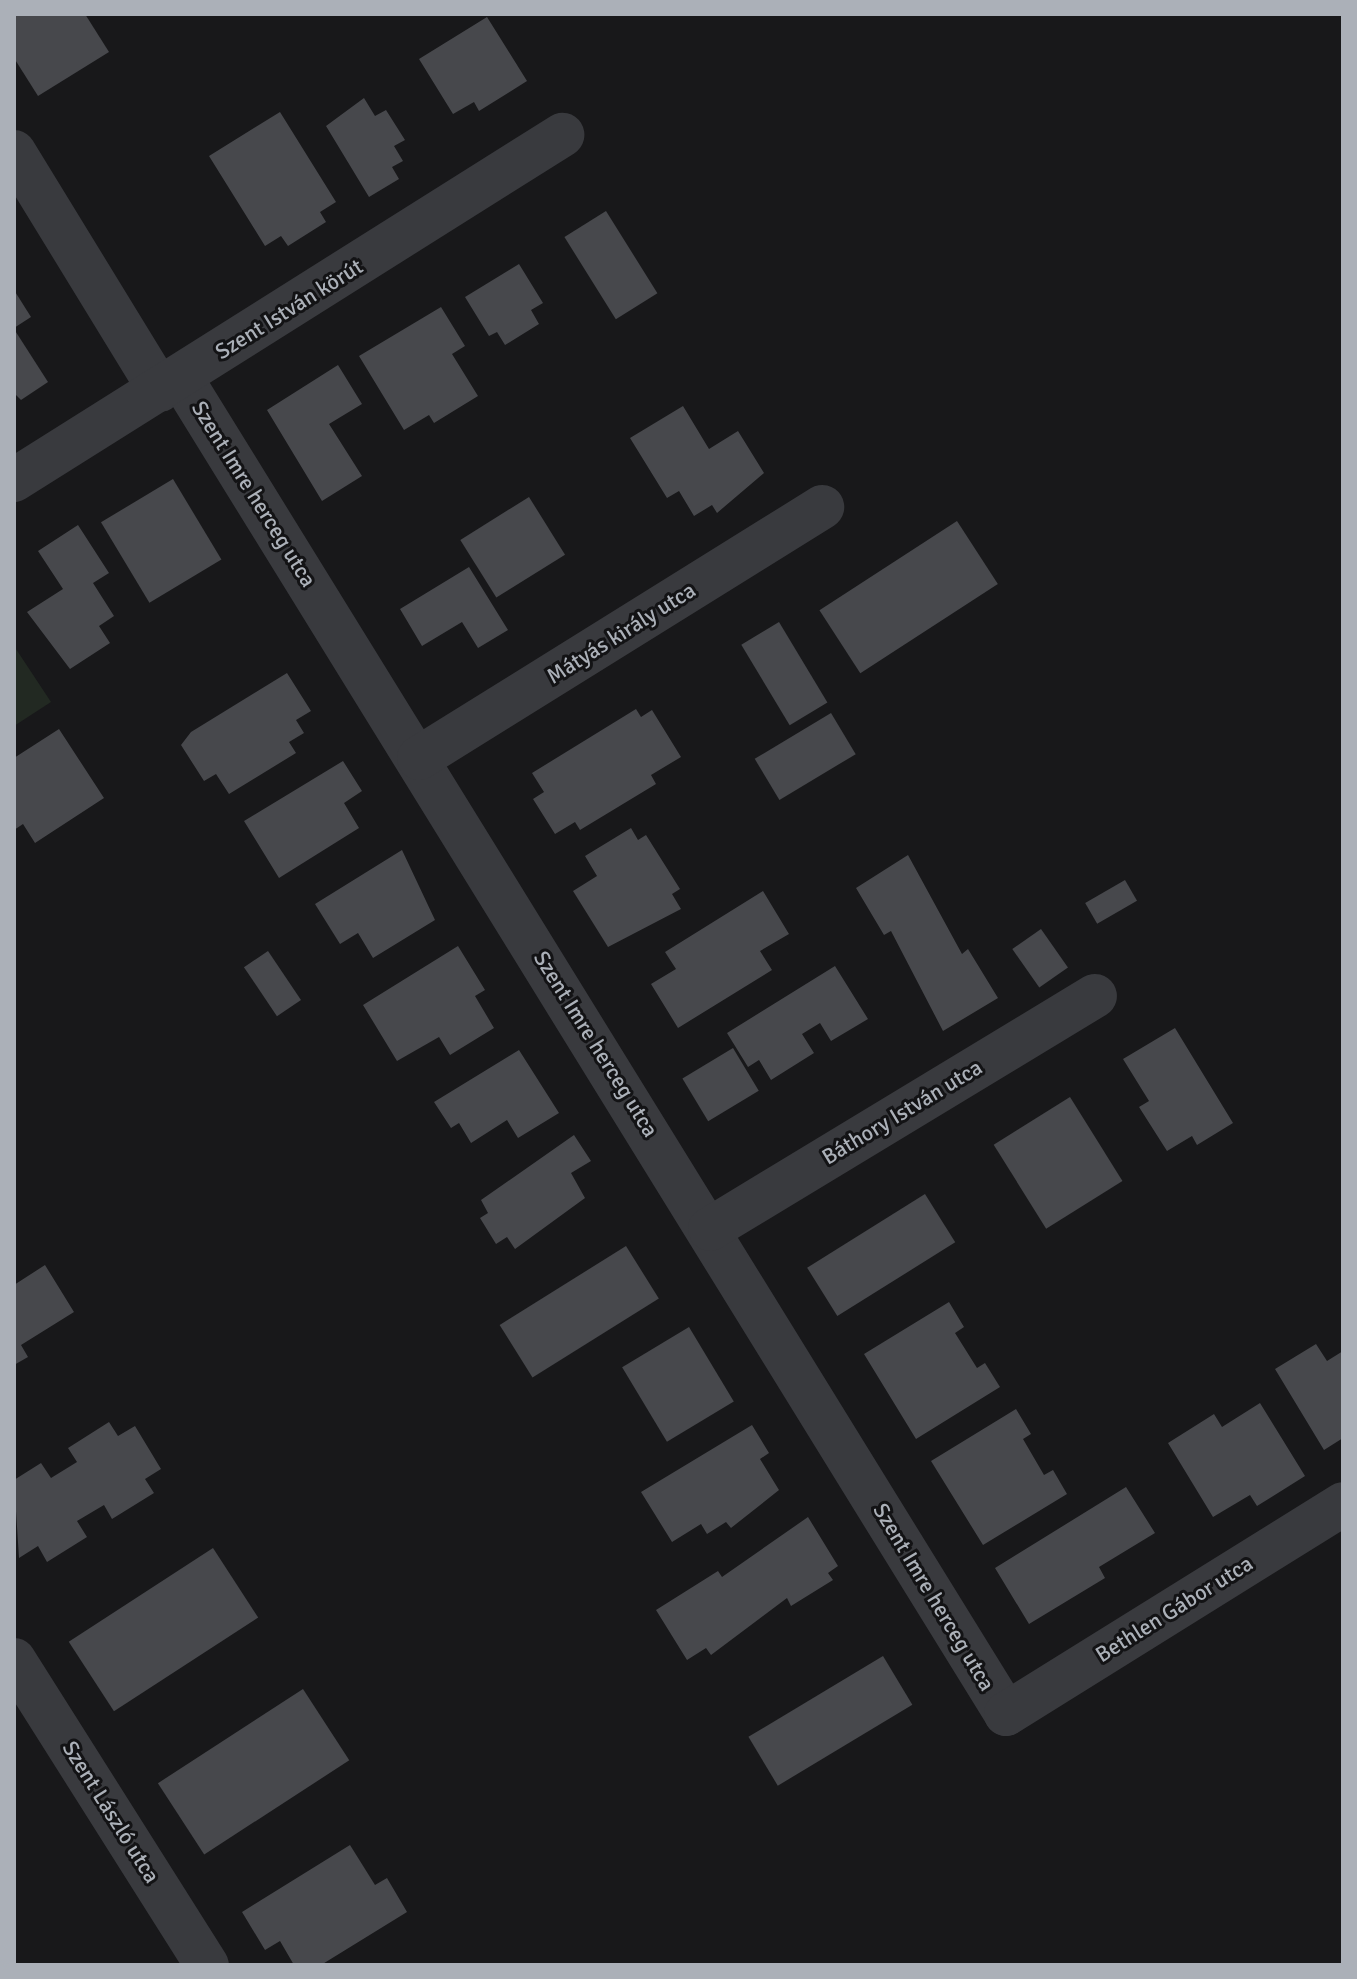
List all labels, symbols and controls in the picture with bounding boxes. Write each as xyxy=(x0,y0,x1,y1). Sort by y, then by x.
street label: Szent István körút xyxy=(210,253,368,365)
street label: Szent Imre herceg utca xyxy=(186,396,322,592)
street label: Mátyás király utca xyxy=(542,577,700,689)
street label: Szent Imre herceg utca xyxy=(528,946,664,1142)
street label: Báthory István utca xyxy=(817,1054,987,1170)
street label: Szent Imre herceg utca xyxy=(868,1498,1000,1696)
street label: Bethlen Gábor utca xyxy=(1090,1550,1258,1668)
street label: Szent László utca xyxy=(57,1736,165,1888)

